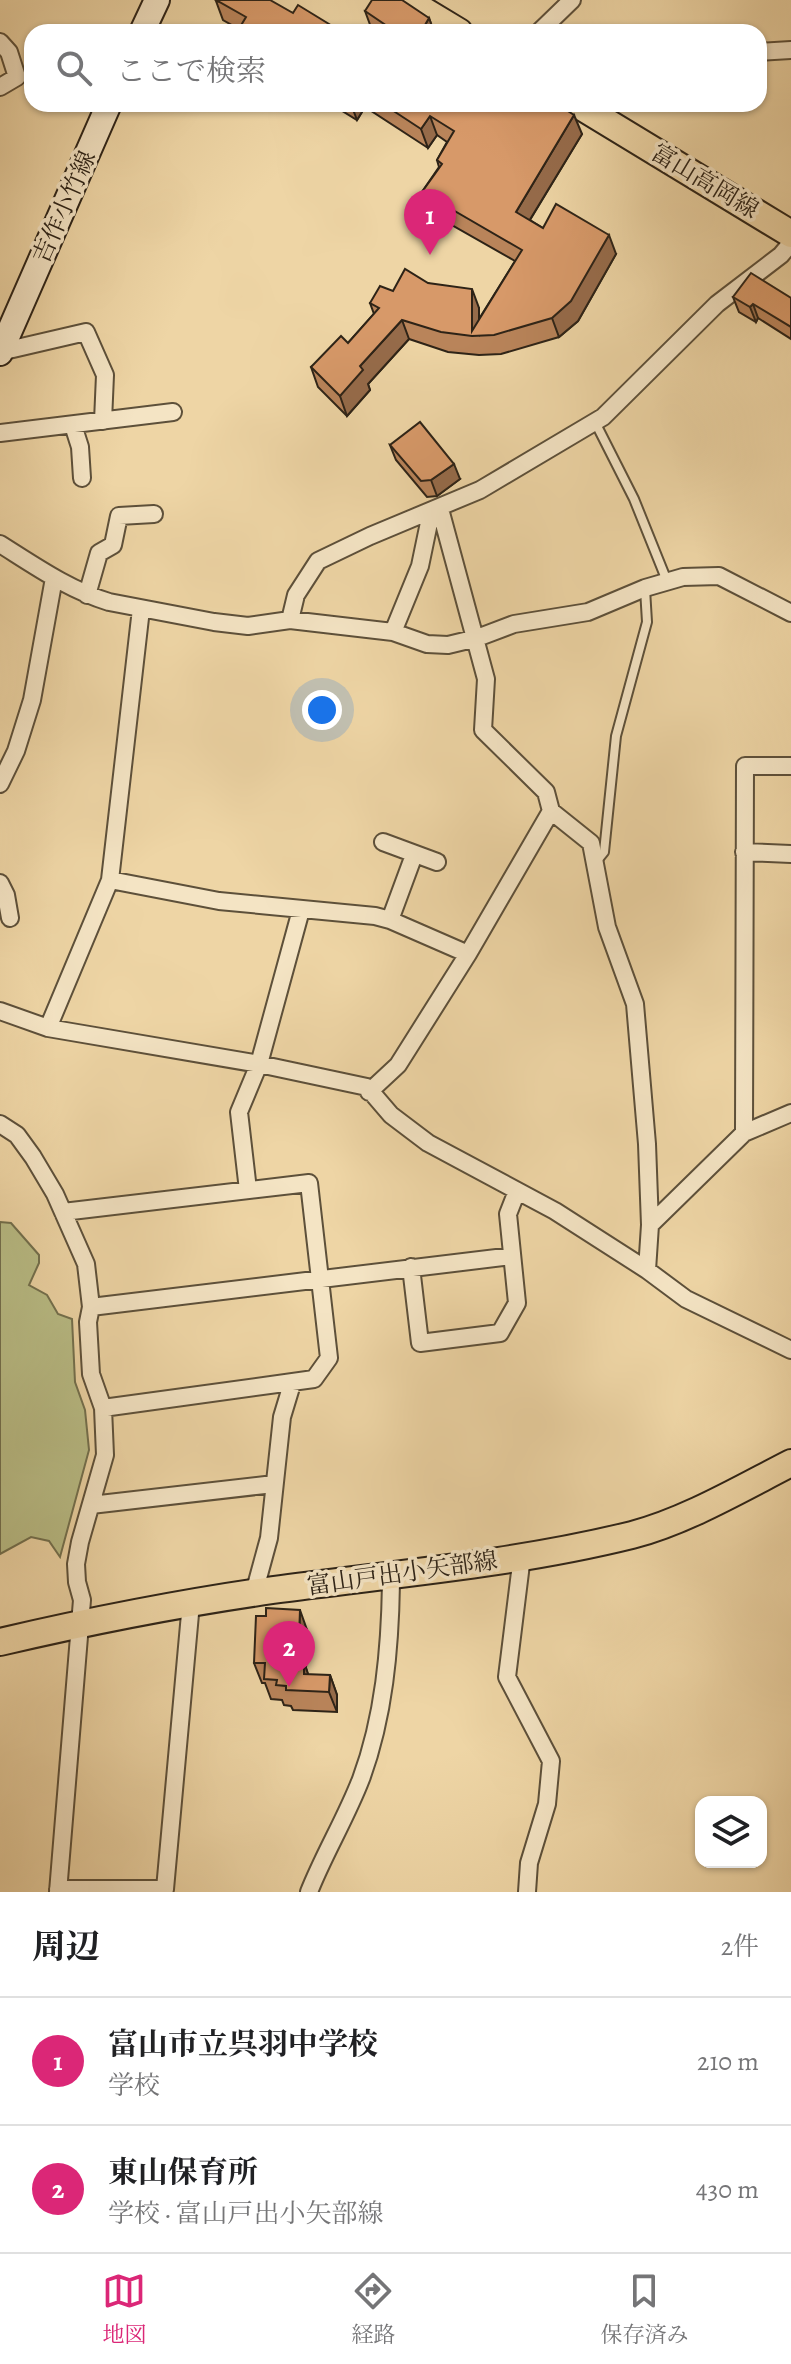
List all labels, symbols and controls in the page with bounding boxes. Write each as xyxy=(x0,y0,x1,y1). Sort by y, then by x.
search box xyxy=(24,24,767,112)
icon: search xyxy=(52,46,96,90)
text: ここで検索 xyxy=(116,51,266,91)
street label: 富山高岡線 xyxy=(645,136,765,226)
street label: 吉作小竹線 xyxy=(25,146,103,268)
pin: 1 xyxy=(404,189,456,255)
your location xyxy=(302,690,342,730)
street label: 富山戸出小矢部線 xyxy=(305,1544,499,1602)
pin: 2 xyxy=(263,1621,315,1687)
map controls xyxy=(695,1796,767,1868)
button: layers xyxy=(695,1796,767,1868)
text: 周辺 xyxy=(32,1923,100,1970)
text: 2件 xyxy=(721,1929,759,1964)
text: 富山市立呉羽中学校 xyxy=(108,2024,378,2064)
text: 1 xyxy=(53,2044,63,2079)
text: 210 m xyxy=(697,2044,759,2079)
text: 学校 xyxy=(108,2068,160,2103)
text: 東山保育所 xyxy=(108,2152,258,2192)
text: 2 xyxy=(52,2172,64,2207)
text: 430 m xyxy=(696,2172,759,2207)
text: 学校 · 富山戸出小矢部線 xyxy=(108,2196,383,2231)
tab: 地図 xyxy=(102,2269,147,2350)
tab: 経路 xyxy=(351,2269,396,2350)
tab: 保存済み xyxy=(600,2269,689,2350)

